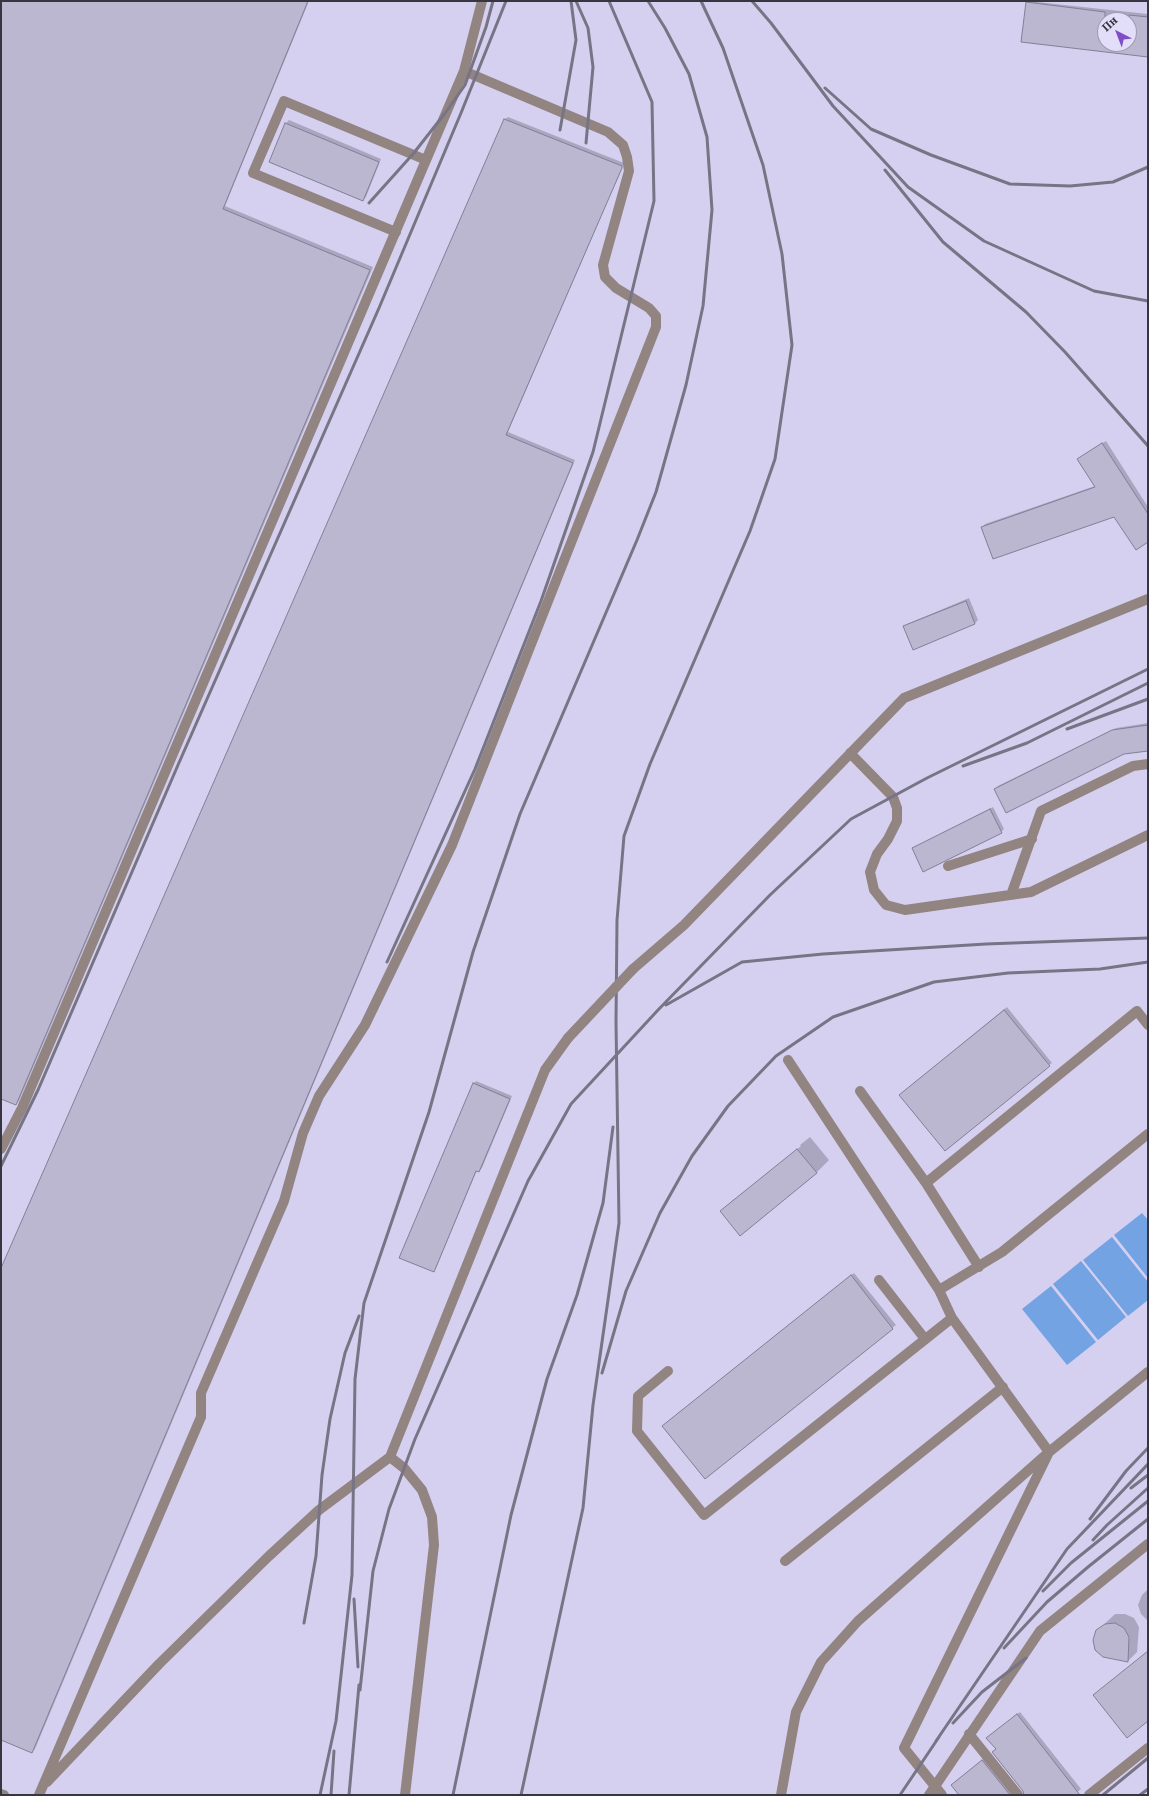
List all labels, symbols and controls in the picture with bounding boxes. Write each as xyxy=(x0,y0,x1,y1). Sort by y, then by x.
north arrow xyxy=(1097,12,1137,52)
text: Пн xyxy=(1098,12,1120,34)

